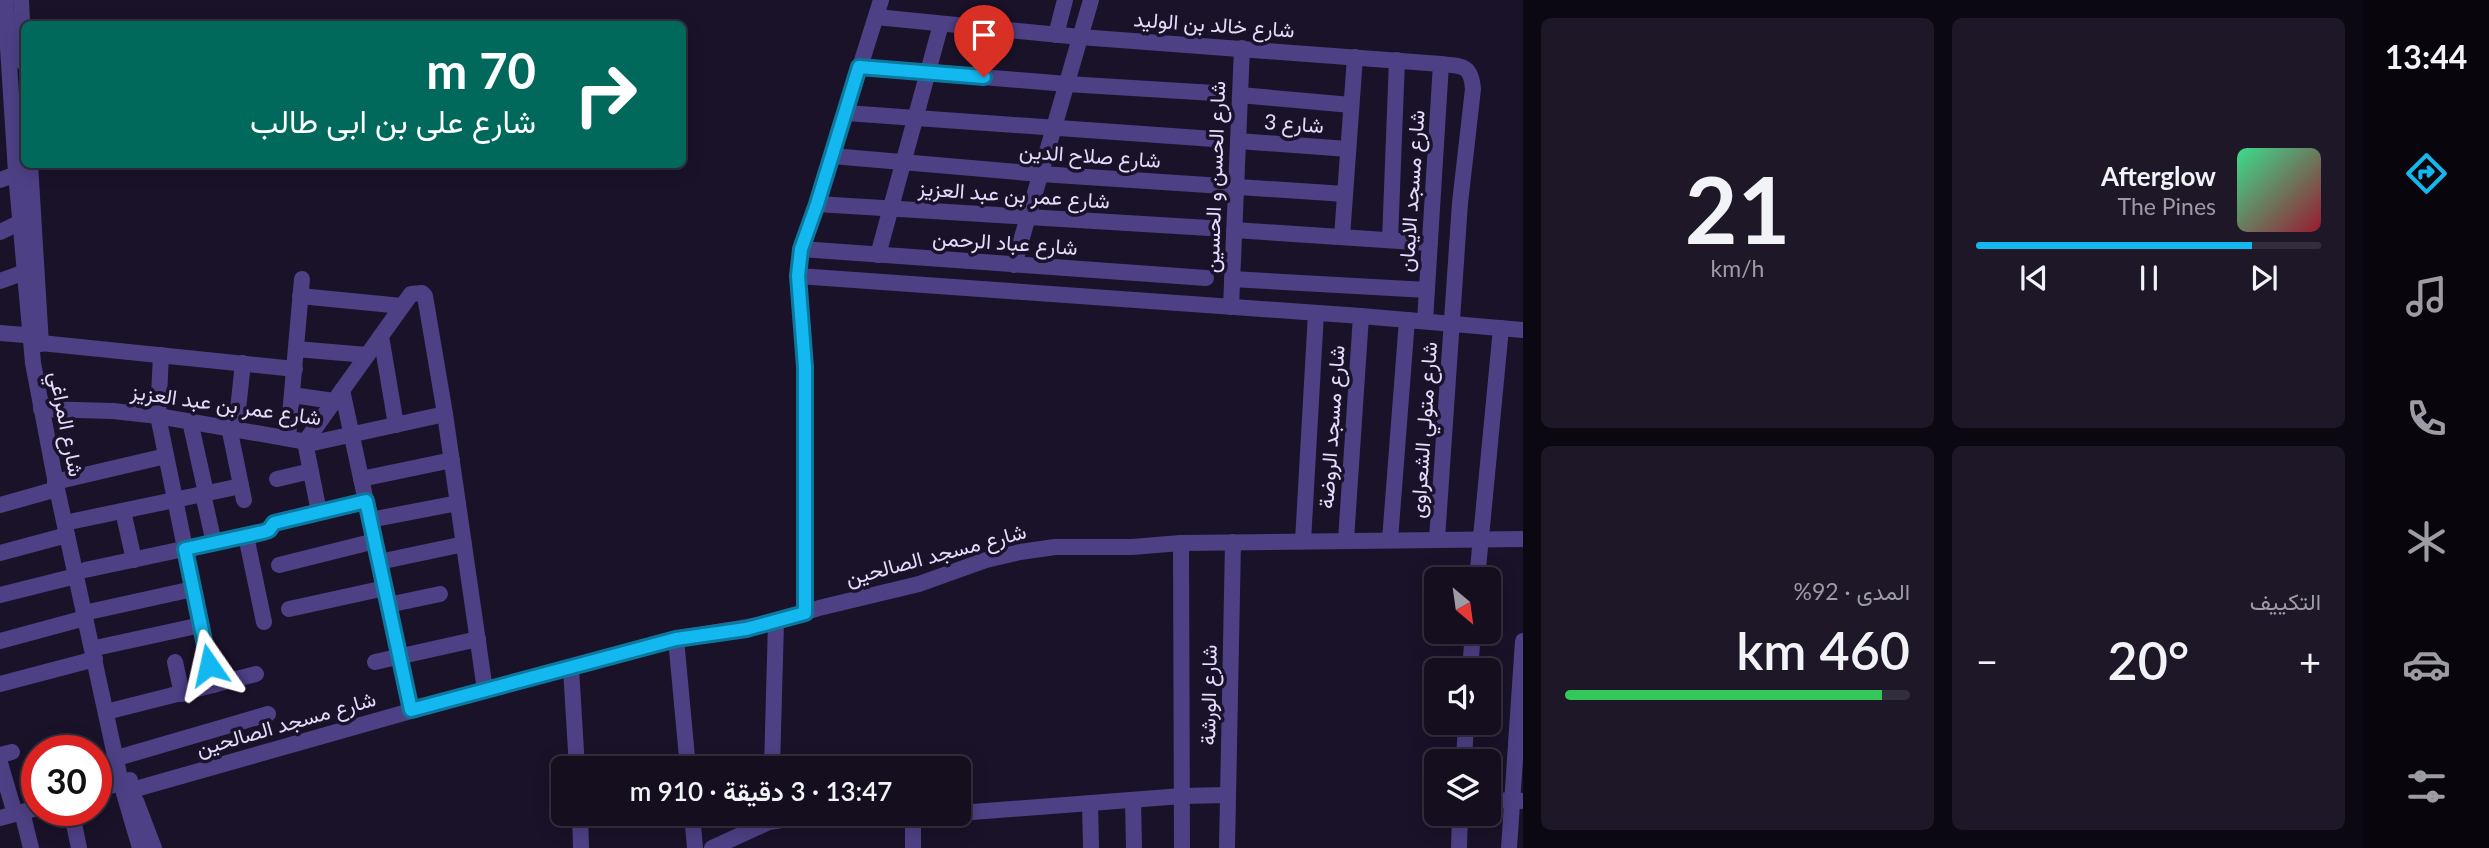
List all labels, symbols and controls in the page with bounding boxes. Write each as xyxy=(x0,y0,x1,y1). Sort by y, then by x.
pin xyxy=(954,5,1014,77)
street label: شارع خالد بن الوليد xyxy=(1132,5,1296,45)
icon: arrive xyxy=(965,16,1003,54)
text: 13:44 xyxy=(2385,37,2467,76)
text: 70 m xyxy=(426,41,536,99)
icon: right xyxy=(560,49,651,140)
street label: شارع الحسن و الحسين xyxy=(1198,80,1232,274)
text: شارع على بن ابى طالب xyxy=(250,101,536,140)
street label: شارع 3 xyxy=(1263,108,1325,140)
street label: شارع مسجد الايمان xyxy=(1392,109,1432,273)
street label: شارع صلاح الدين xyxy=(1018,137,1162,175)
icon: directions xyxy=(2402,149,2451,198)
text: 21 xyxy=(1685,154,1790,263)
text: Afterglow xyxy=(2101,160,2216,192)
street label: شارع عمر بن عبد العزيز xyxy=(916,174,1111,216)
text: The Pines xyxy=(2118,192,2216,220)
street label: شارع عباد الرحمن xyxy=(931,224,1079,262)
text: km/h xyxy=(1711,254,1764,282)
icon: previous xyxy=(2015,259,2053,297)
icon: pause xyxy=(2130,259,2168,297)
icon: next xyxy=(2245,259,2283,297)
icon: music xyxy=(2402,272,2451,321)
street label: شارع متولي الشعراوى xyxy=(1404,341,1447,520)
street label: شارع مسجد الروضة xyxy=(1312,344,1352,510)
street label: شارع المراغي xyxy=(39,369,90,480)
street label: شارع عمر بن عبد العزيز xyxy=(128,378,323,432)
icon: phone xyxy=(2402,394,2451,443)
street label: شارع مسجد الصالحين xyxy=(843,517,1029,593)
icon: climate xyxy=(2402,517,2451,566)
north arrow xyxy=(1424,567,1502,644)
map controls xyxy=(1424,567,1501,826)
text: المدى · 92% xyxy=(1794,577,1910,605)
text: التكييف xyxy=(2250,587,2321,615)
text: 460 km xyxy=(1736,619,1910,681)
position arrow xyxy=(172,628,246,702)
text: 20° xyxy=(2108,629,2189,691)
text: − xyxy=(1976,638,1998,684)
text: + xyxy=(2299,638,2321,684)
icon: car xyxy=(2402,640,2451,689)
street label: شارع الورشة xyxy=(1194,644,1224,746)
button: sound xyxy=(1424,658,1501,735)
street label: شارع مسجد الصالحين xyxy=(193,685,379,763)
speed limit sign: 30 xyxy=(21,735,112,826)
button: layers xyxy=(1424,749,1501,826)
icon: filters xyxy=(2402,762,2451,811)
text: 13:47 · 3 دقيقة · 910 m xyxy=(630,775,892,807)

